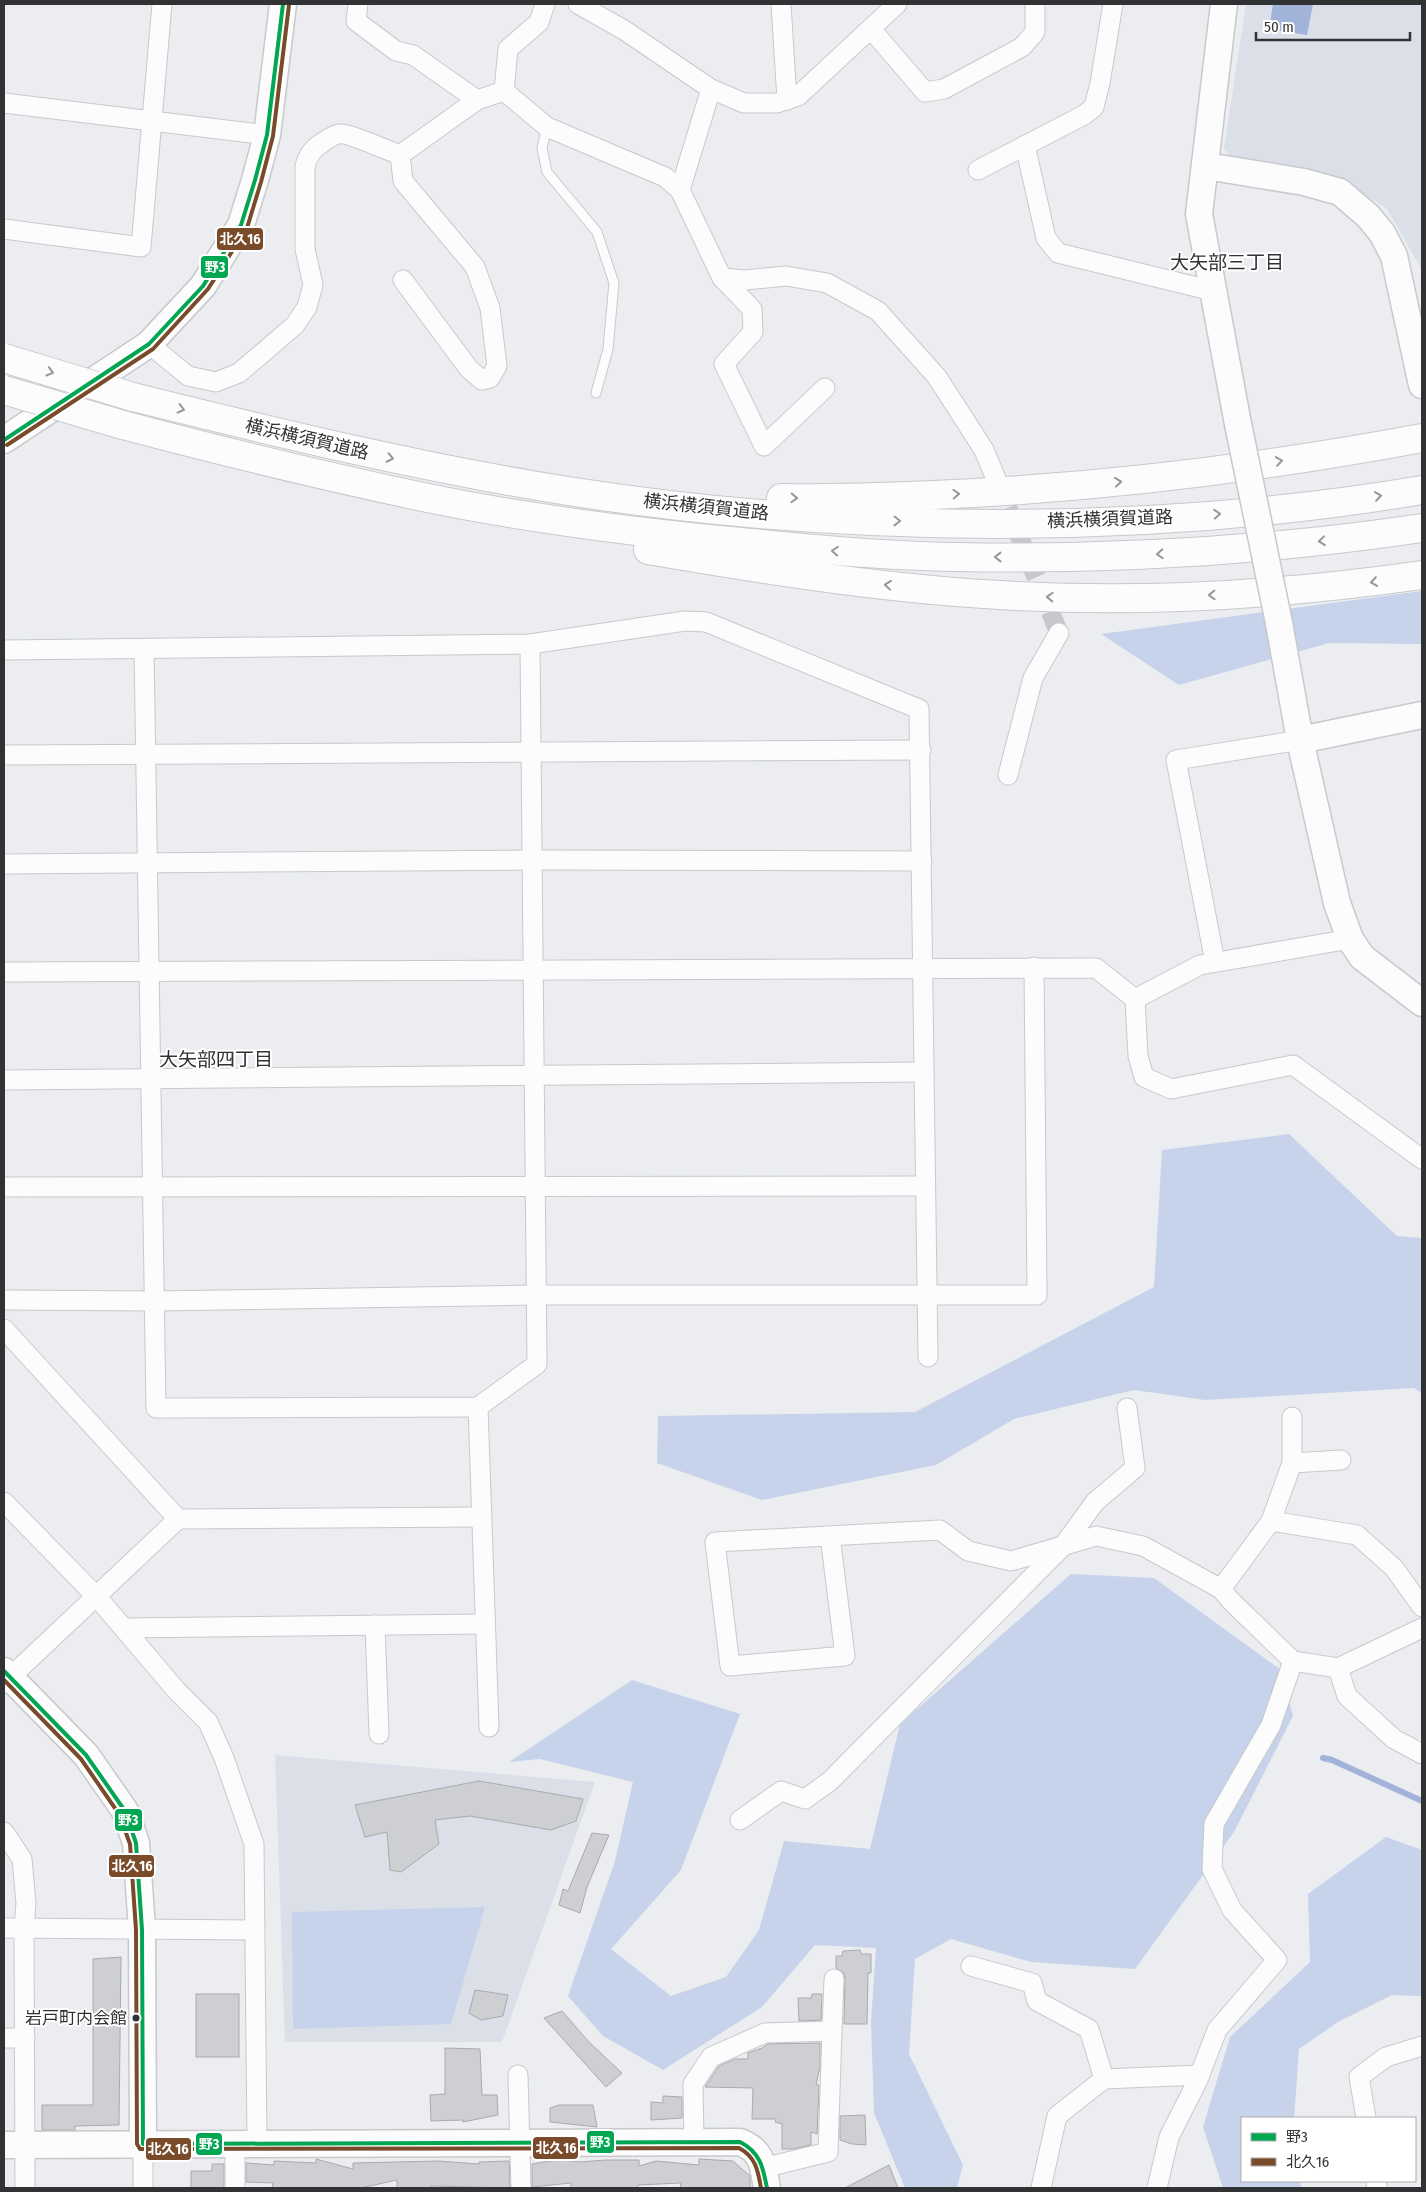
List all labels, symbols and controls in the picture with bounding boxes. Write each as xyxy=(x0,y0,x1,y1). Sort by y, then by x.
scale bar xyxy=(1256,10,1410,42)
text: 50 m xyxy=(1264,18,1294,36)
line badge: 北久16 xyxy=(216,227,264,251)
text: 北久16 xyxy=(219,231,261,248)
district label: 大矢部三丁目 xyxy=(1170,251,1284,274)
line badge: 野3 xyxy=(200,255,229,279)
text: 野3 xyxy=(205,259,226,276)
one-way arrow xyxy=(46,367,54,377)
one-way arrow xyxy=(176,403,185,414)
street label: 横浜横須賀道路 xyxy=(243,414,371,464)
one-way arrow xyxy=(386,453,394,463)
one-way arrow xyxy=(1276,456,1284,467)
one-way arrow xyxy=(1114,477,1122,488)
street label: 横浜横須賀道路 xyxy=(642,489,770,525)
one-way arrow xyxy=(952,489,960,499)
one-way arrow xyxy=(1375,491,1383,502)
one-way arrow xyxy=(790,493,798,503)
street label: 横浜横須賀道路 xyxy=(1047,506,1173,532)
one-way arrow xyxy=(1213,509,1221,520)
one-way arrow xyxy=(894,516,902,527)
one-way arrow xyxy=(1318,536,1326,547)
one-way arrow xyxy=(831,546,839,557)
one-way arrow xyxy=(1156,549,1164,560)
one-way arrow xyxy=(993,552,1001,562)
one-way arrow xyxy=(1370,576,1378,587)
one-way arrow xyxy=(883,580,891,591)
one-way arrow xyxy=(1208,590,1216,600)
one-way arrow xyxy=(1045,592,1053,602)
district label: 大矢部四丁目 xyxy=(159,1048,273,1071)
line badge: 野3 xyxy=(114,1808,143,1832)
text: 野3 xyxy=(118,1812,139,1829)
line badge: 北久16 xyxy=(108,1854,155,1878)
text: 北久16 xyxy=(111,1858,153,1875)
place label: 岩戸町内会館 xyxy=(25,2008,127,2029)
marker: 岩戸町内会館 xyxy=(131,2013,141,2023)
legend xyxy=(1241,2117,1416,2182)
text: 野3 xyxy=(1286,2128,1308,2146)
line badge: 野3 xyxy=(586,2130,615,2154)
line badge: 野3 xyxy=(195,2132,223,2156)
text: 野3 xyxy=(590,2134,611,2151)
text: 野3 xyxy=(199,2136,220,2153)
line badge: 北久16 xyxy=(532,2136,579,2160)
line badge: 北久16 xyxy=(145,2137,192,2161)
text: 北久16 xyxy=(535,2140,577,2157)
text: 北久16 xyxy=(147,2141,189,2158)
text: 北久16 xyxy=(1286,2153,1329,2171)

